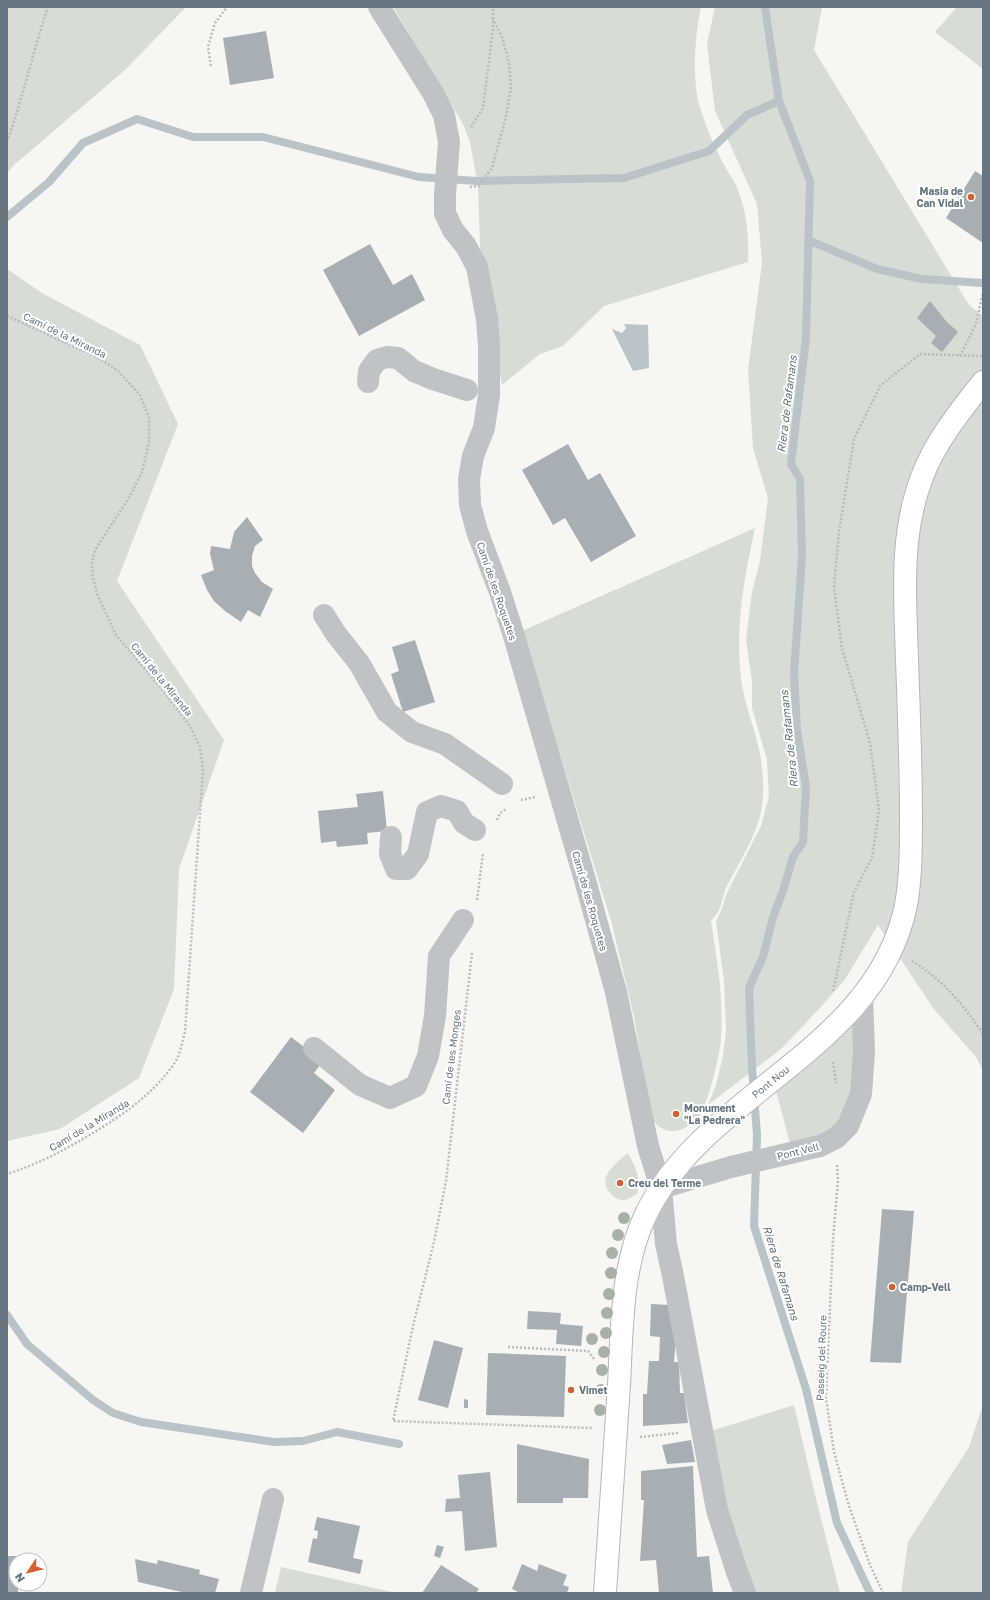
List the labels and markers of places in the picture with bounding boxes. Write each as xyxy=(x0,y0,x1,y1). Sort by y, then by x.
place label: Masia de Can Vidal xyxy=(916,185,964,209)
marker: Masia de Can Vidal xyxy=(966,192,976,202)
place label: Monument "La Pedrera" xyxy=(684,1102,745,1126)
marker: Monument "La Pedrera" xyxy=(671,1109,681,1119)
place label: Creu del Terme xyxy=(628,1177,701,1189)
marker: Creu del Terme xyxy=(615,1178,625,1188)
place label: Camp-Vell xyxy=(900,1281,951,1293)
marker: Camp-Vell xyxy=(887,1282,897,1292)
place label: Vimet xyxy=(579,1384,607,1396)
marker: Vimet xyxy=(566,1385,576,1395)

